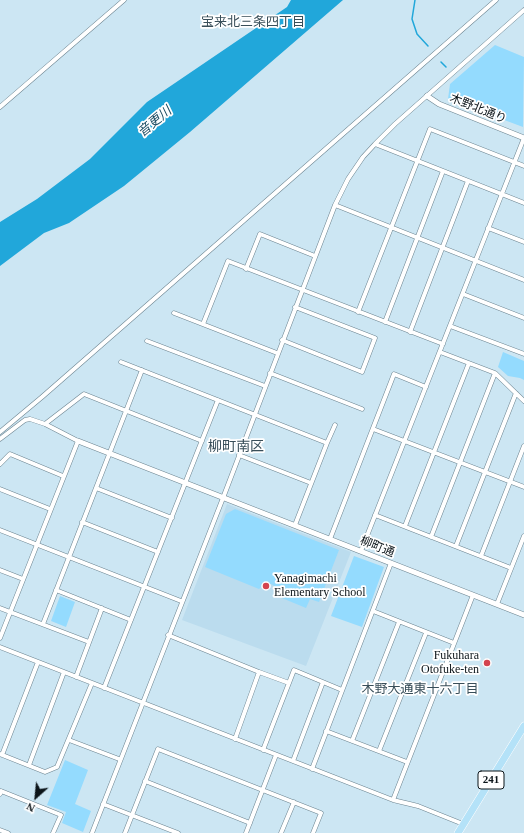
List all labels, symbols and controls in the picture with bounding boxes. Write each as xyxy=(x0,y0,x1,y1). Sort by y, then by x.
district label: 宝来北三条四丁目 xyxy=(201,15,305,31)
street label: 木野北通り xyxy=(447,91,509,127)
water label: 音更川 xyxy=(135,103,175,141)
district label: 柳町南区 xyxy=(208,439,264,455)
street label: 柳町通 xyxy=(358,534,396,560)
place label: Yanagimachi Elementary School xyxy=(274,572,366,600)
marker: Yanagimachi Elementary School xyxy=(261,581,271,591)
place label: Fukuhara Otofuke-ten xyxy=(421,649,479,677)
marker: Fukuhara Otofuke-ten xyxy=(482,658,492,668)
district label: 木野大通東十六丁目 xyxy=(362,682,478,698)
road number: 241 xyxy=(478,771,504,789)
north arrow xyxy=(16,777,56,817)
text: N xyxy=(24,801,37,815)

